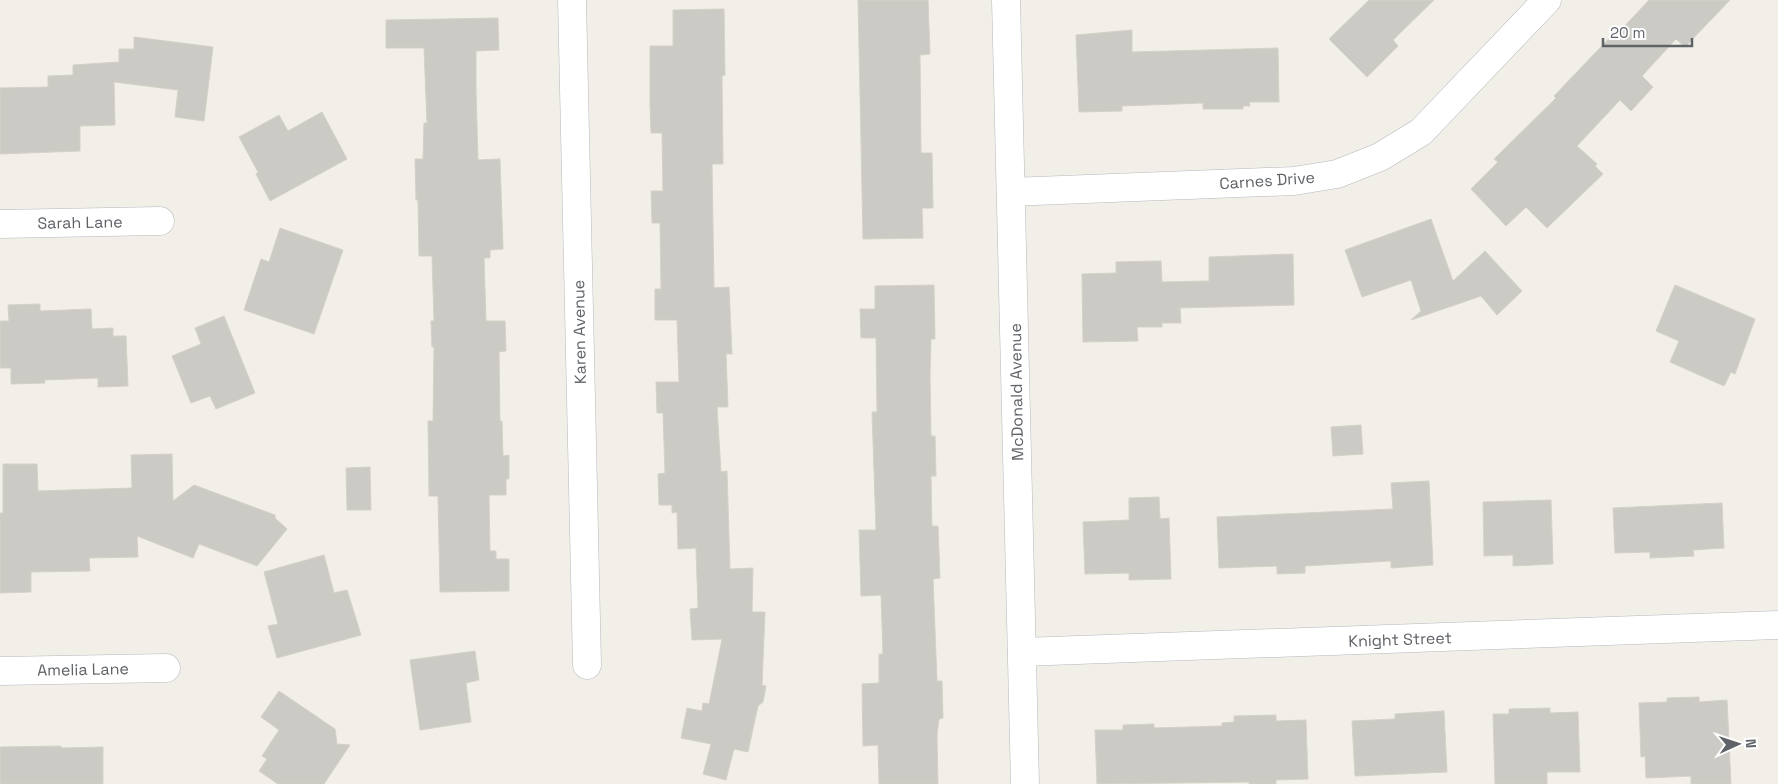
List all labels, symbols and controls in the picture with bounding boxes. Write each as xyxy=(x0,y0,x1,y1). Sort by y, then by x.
scale bar xyxy=(1603,15,1692,47)
text: 20 m xyxy=(1610,23,1645,42)
street label: Carnes Drive xyxy=(1219,167,1315,194)
street label: Sarah Lane xyxy=(37,211,123,234)
street label: Karen Avenue xyxy=(568,280,591,384)
street label: McDonald Avenue xyxy=(1005,323,1028,461)
street label: Knight Street xyxy=(1348,627,1452,652)
street label: Amelia Lane xyxy=(37,658,129,681)
north arrow xyxy=(1713,719,1763,769)
text: N xyxy=(1742,738,1760,748)

